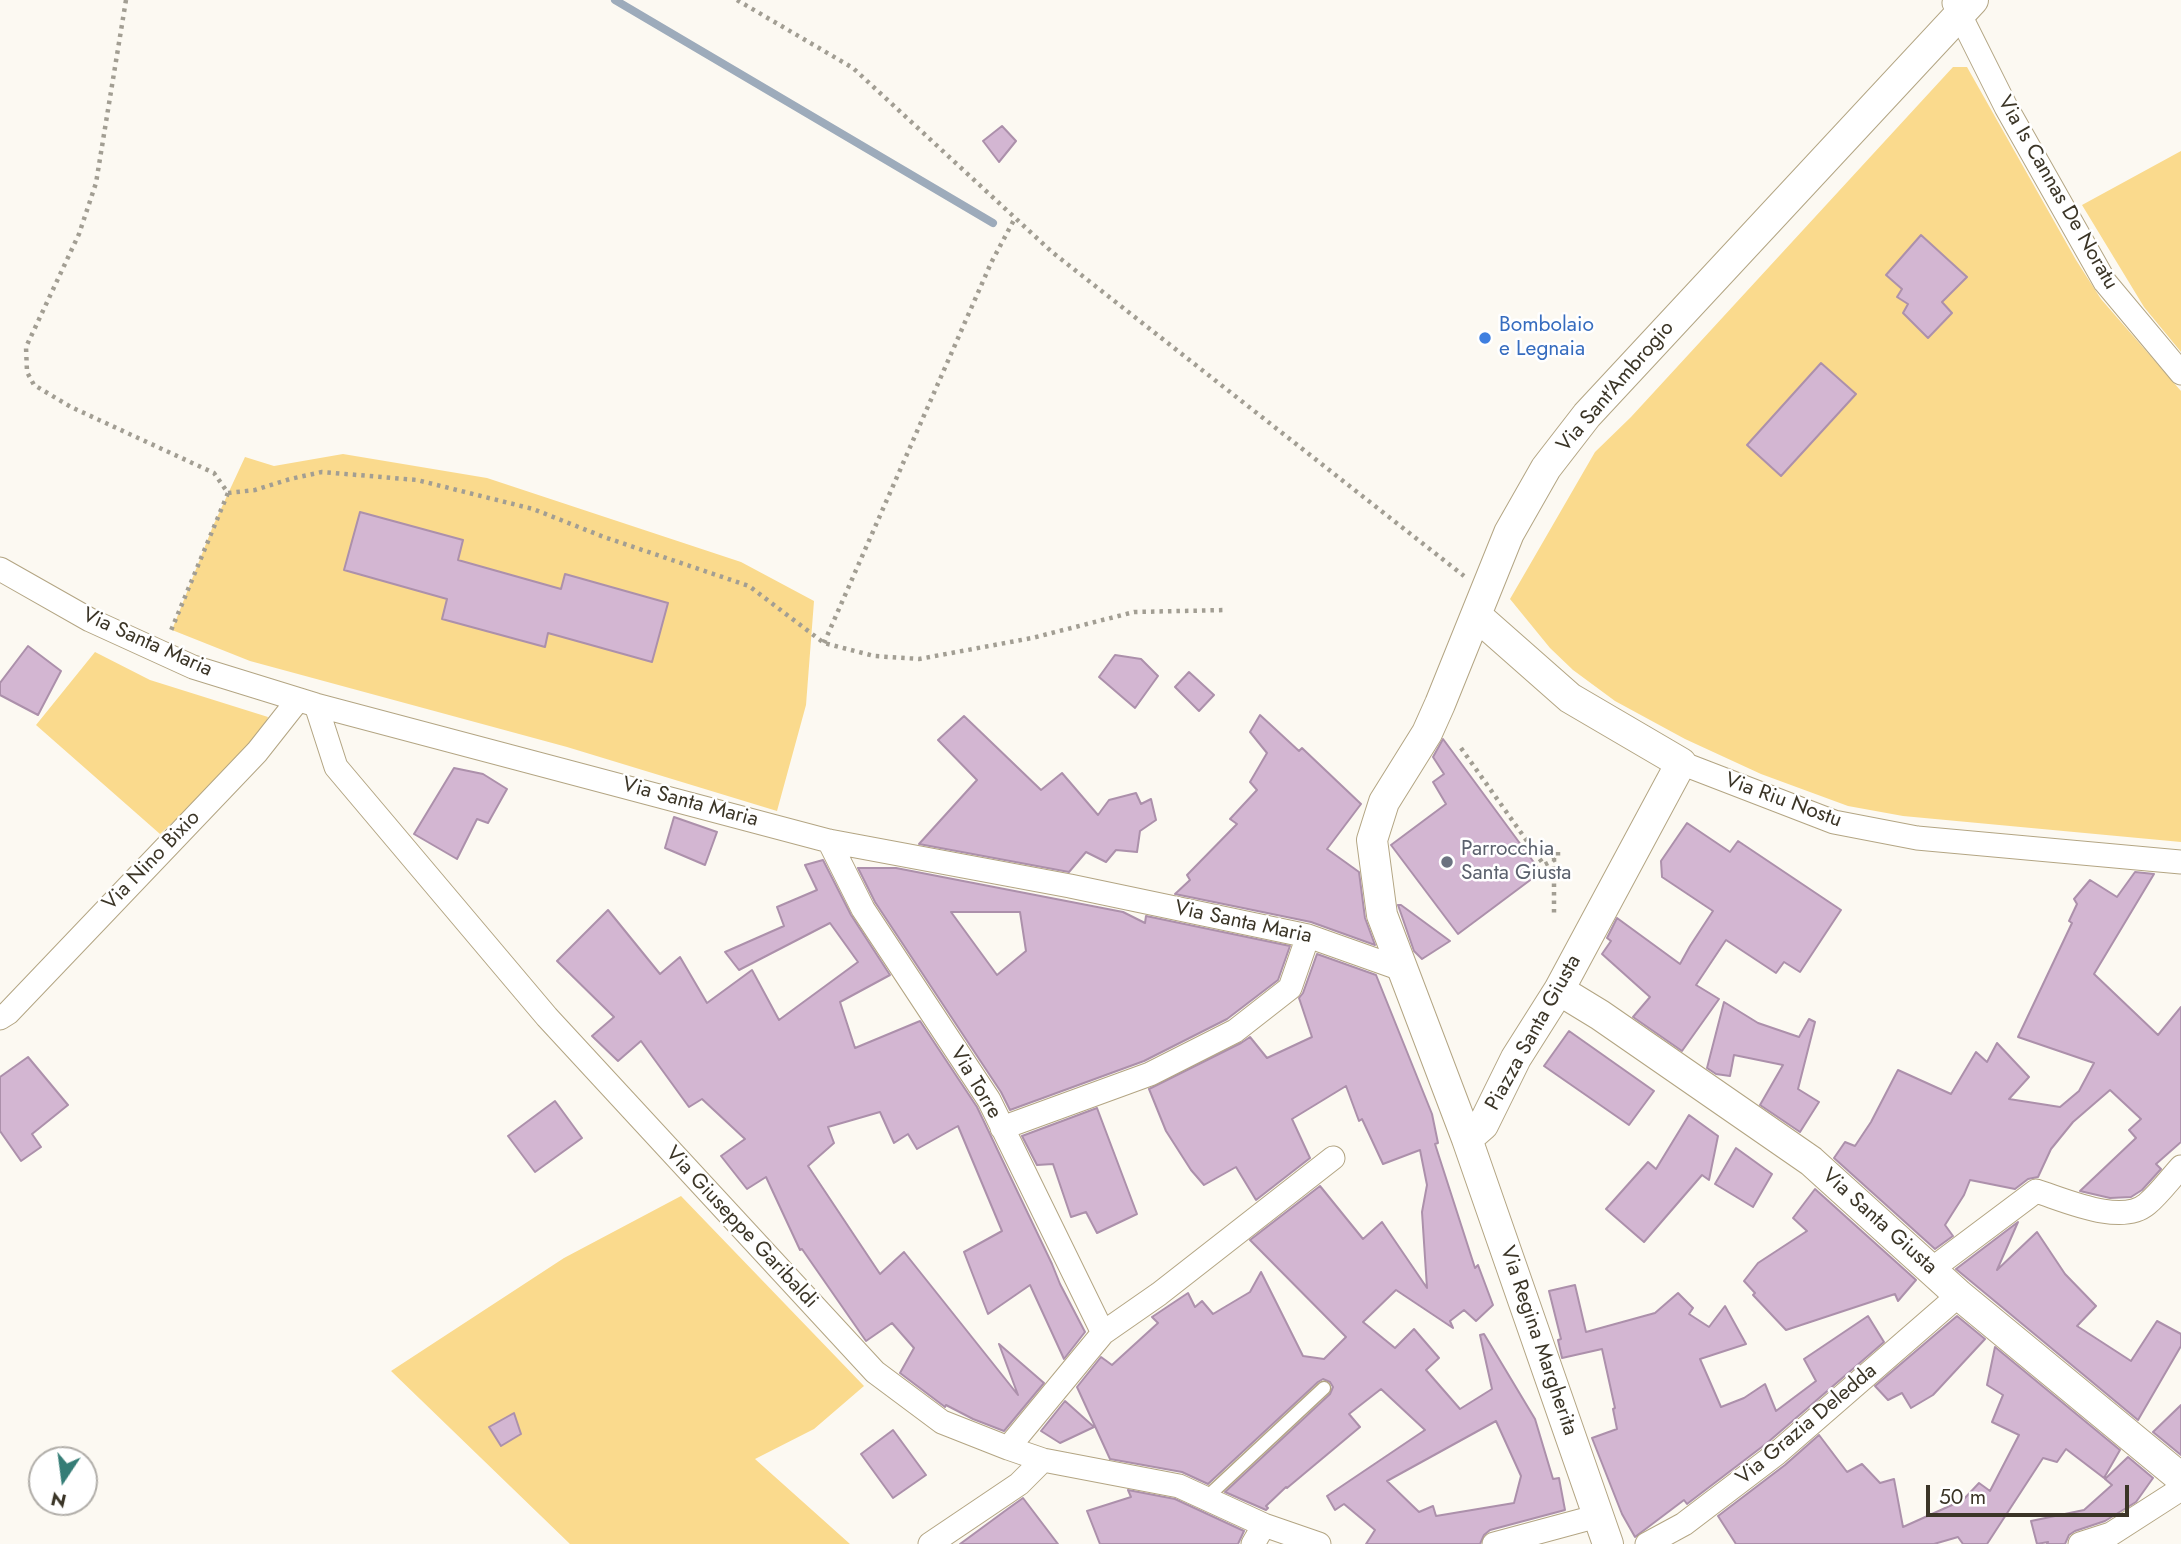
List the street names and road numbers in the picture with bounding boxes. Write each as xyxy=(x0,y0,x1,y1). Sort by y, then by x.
street label: Via Is Cannas De Noratu xyxy=(1991,92,2123,294)
street label: Via Sant'Ambrogio xyxy=(1552,316,1680,458)
street label: Via Santa Maria xyxy=(78,603,216,683)
street label: Via Riu Nostu xyxy=(1721,768,1845,834)
street label: Via Santa Maria xyxy=(619,773,761,833)
street label: Via Nino Bixio xyxy=(98,806,206,916)
street label: Via Santa Maria xyxy=(1172,896,1314,950)
street label: Piazza Santa Giusta xyxy=(1481,951,1587,1115)
street label: Via Torre xyxy=(944,1042,1006,1124)
street label: Via Giuseppe Garibaldi xyxy=(659,1142,823,1314)
street label: Via Santa Giusta xyxy=(1816,1164,1942,1280)
street label: Via Regina Margherita xyxy=(1494,1243,1582,1439)
street label: Via Grazia Deledda xyxy=(1732,1359,1882,1491)

